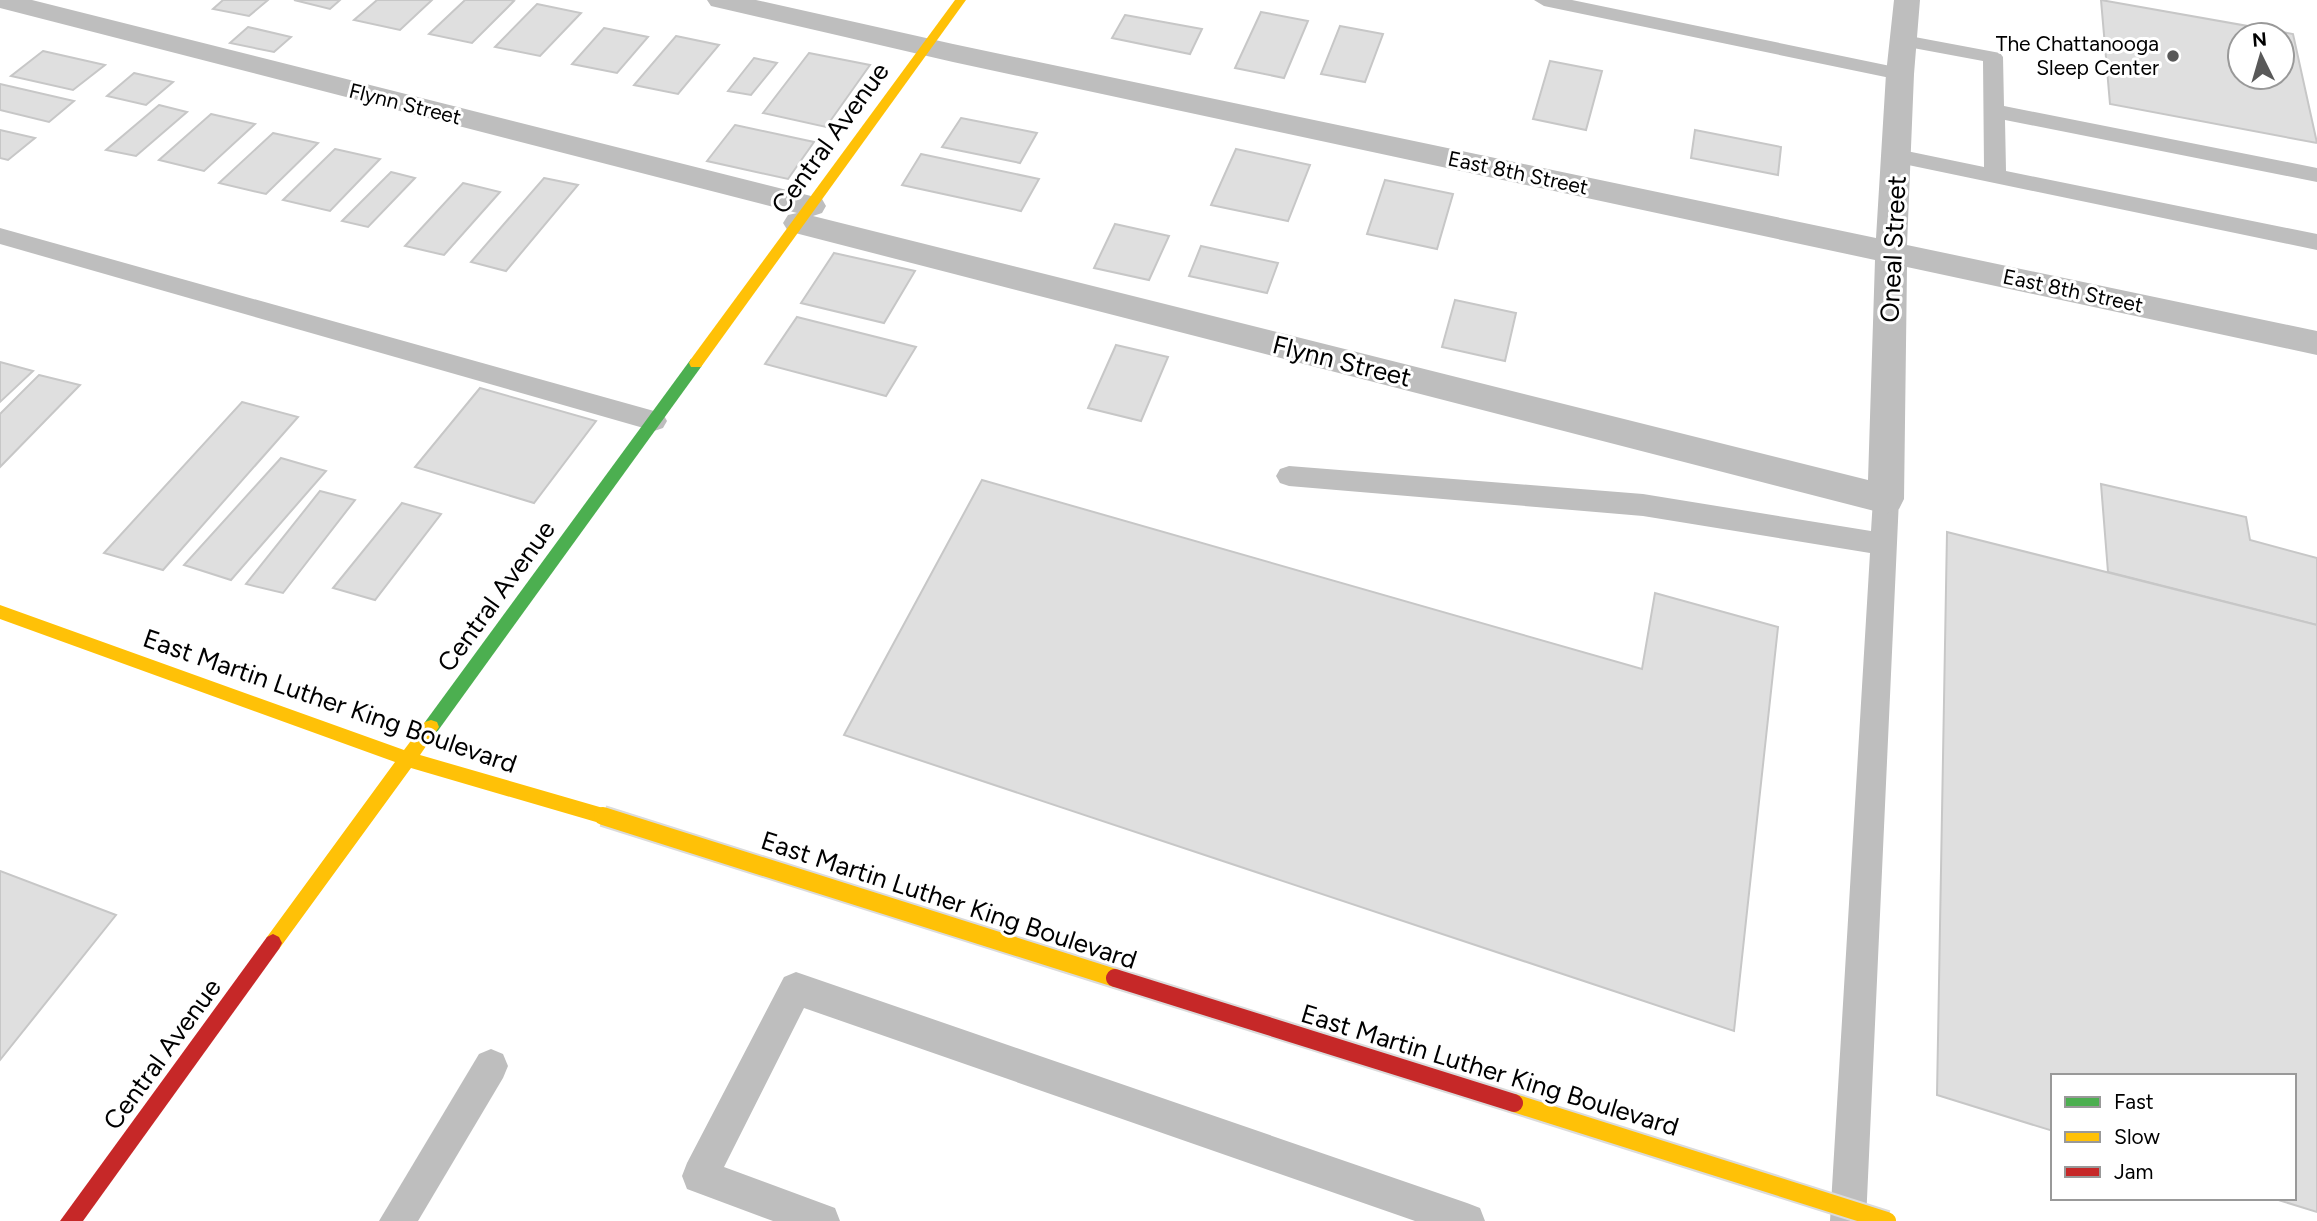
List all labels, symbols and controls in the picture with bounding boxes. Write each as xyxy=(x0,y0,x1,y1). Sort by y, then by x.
north arrow xyxy=(2226,21,2296,91)
text: N xyxy=(2251,27,2268,52)
place label: The Chattanooga Sleep Center xyxy=(1996,31,2159,80)
marker: The Chattanooga Sleep Center xyxy=(2165,48,2181,64)
street label: Central Avenue xyxy=(764,56,896,220)
street label: Flynn Street xyxy=(347,78,464,130)
street label: East 8th Street xyxy=(1446,145,1590,200)
street label: Oneal Street xyxy=(1873,175,1913,323)
street label: East 8th Street xyxy=(2001,263,2145,318)
street label: Flynn Street xyxy=(1269,328,1415,394)
street label: Central Avenue xyxy=(430,514,562,678)
street label: East Martin Luther King Boulevard xyxy=(139,622,521,780)
street label: East Martin Luther King Boulevard xyxy=(757,824,1141,976)
street label: Central Avenue xyxy=(96,972,228,1136)
street label: East Martin Luther King Boulevard xyxy=(1297,997,1683,1143)
legend xyxy=(2051,1074,2296,1200)
text: Fast xyxy=(2114,1089,2154,1114)
text: Slow xyxy=(2114,1124,2160,1149)
text: Jam xyxy=(2114,1159,2153,1184)

